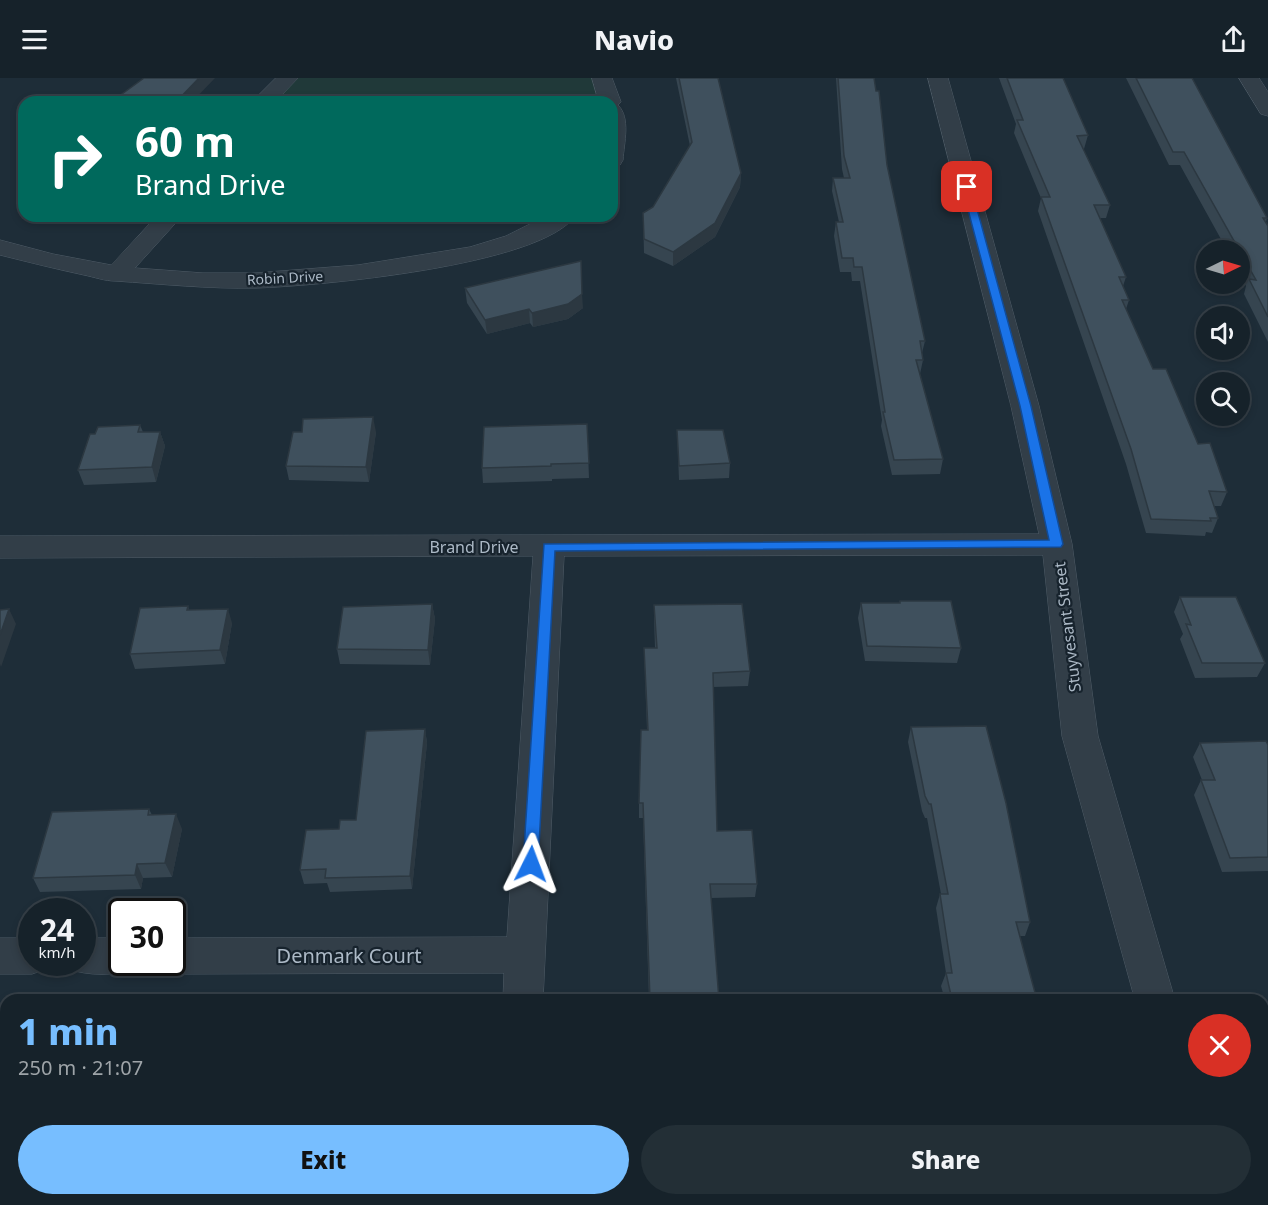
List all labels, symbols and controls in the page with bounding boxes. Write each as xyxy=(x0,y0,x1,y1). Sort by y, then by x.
text: Navio xyxy=(594,21,674,58)
icon: menu xyxy=(18,23,51,56)
icon: share xyxy=(1217,23,1250,56)
text: 60 m xyxy=(135,112,235,169)
icon: right xyxy=(36,120,114,198)
pin xyxy=(941,161,992,212)
text: Brand Drive xyxy=(135,166,285,203)
icon: arrive xyxy=(950,170,983,203)
north arrow xyxy=(1196,240,1250,294)
map controls xyxy=(1196,240,1250,426)
street label: Robin Drive xyxy=(246,266,324,289)
button: sound xyxy=(1196,306,1250,360)
button: search xyxy=(1196,372,1250,426)
street label: Brand Drive xyxy=(429,536,519,558)
street label: Stuyvesant Street xyxy=(1048,560,1086,693)
position arrow xyxy=(499,832,563,896)
speed limit sign: 30 xyxy=(108,898,186,976)
text: 24 xyxy=(40,909,74,950)
text: km/h xyxy=(39,942,75,962)
street label: Denmark Court xyxy=(277,942,421,969)
text: 1 min xyxy=(18,1007,119,1056)
button: close xyxy=(1188,1014,1251,1077)
text: 250 m · 21:07 xyxy=(18,1054,143,1081)
button: Exit xyxy=(18,1125,629,1194)
button: Share xyxy=(641,1125,1251,1194)

